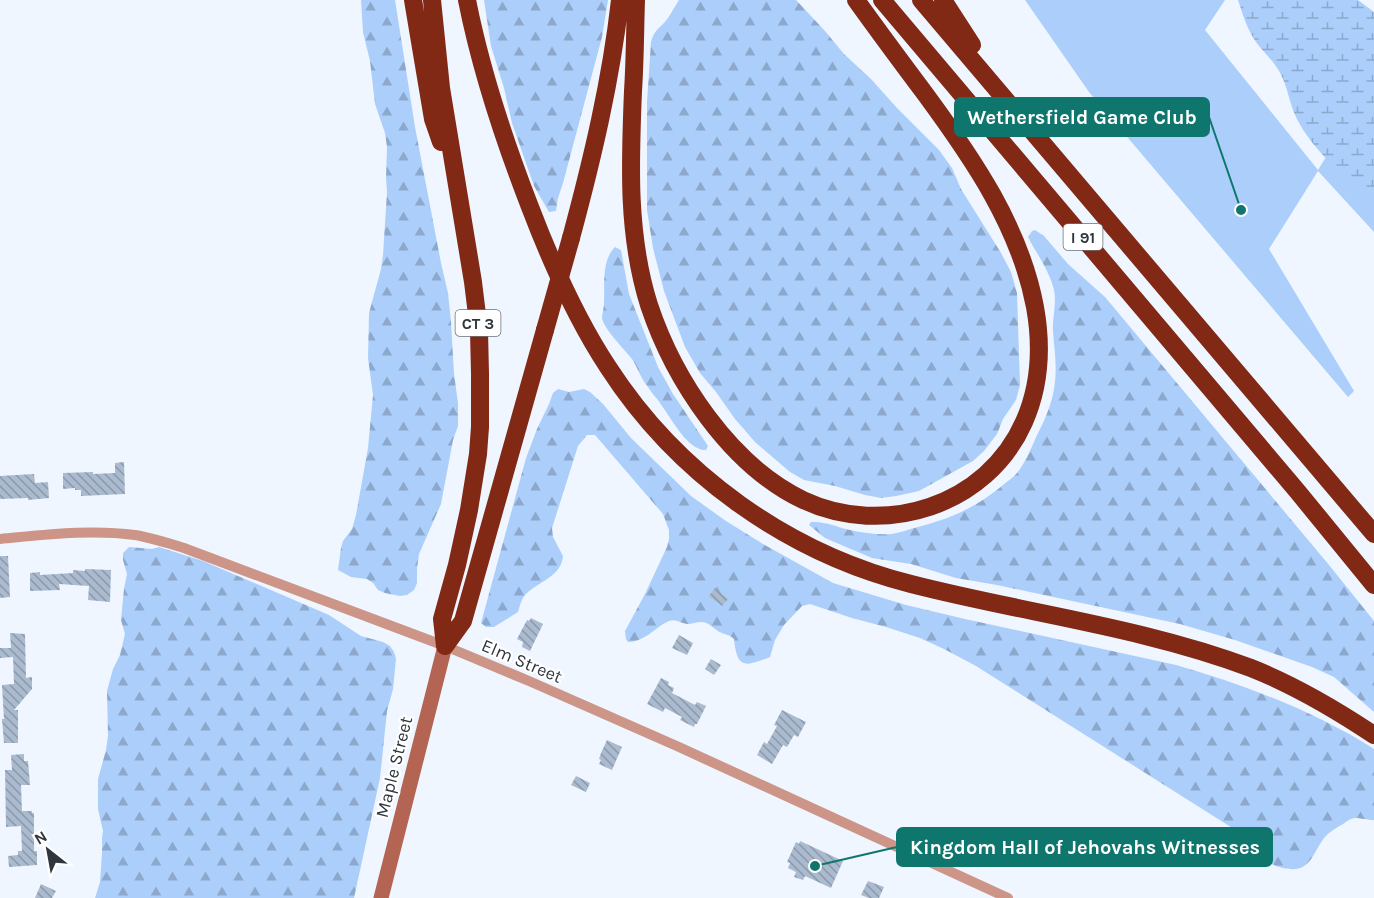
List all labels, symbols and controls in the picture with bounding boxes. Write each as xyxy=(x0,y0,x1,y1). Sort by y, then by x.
callout: Wethersfield Game Club xyxy=(955,98,1209,136)
text: Wethersfield Game Club xyxy=(967,106,1197,129)
road number: I 91 xyxy=(1064,224,1102,250)
road number: CT 3 xyxy=(456,310,500,336)
street label: Elm Street xyxy=(478,634,566,688)
street label: Maple Street xyxy=(371,714,417,820)
north arrow xyxy=(18,820,78,880)
text: N xyxy=(31,826,50,849)
callout: Kingdom Hall of Jehovahs Witnesses xyxy=(897,828,1272,866)
text: Kingdom Hall of Jehovahs Witnesses xyxy=(910,836,1260,859)

